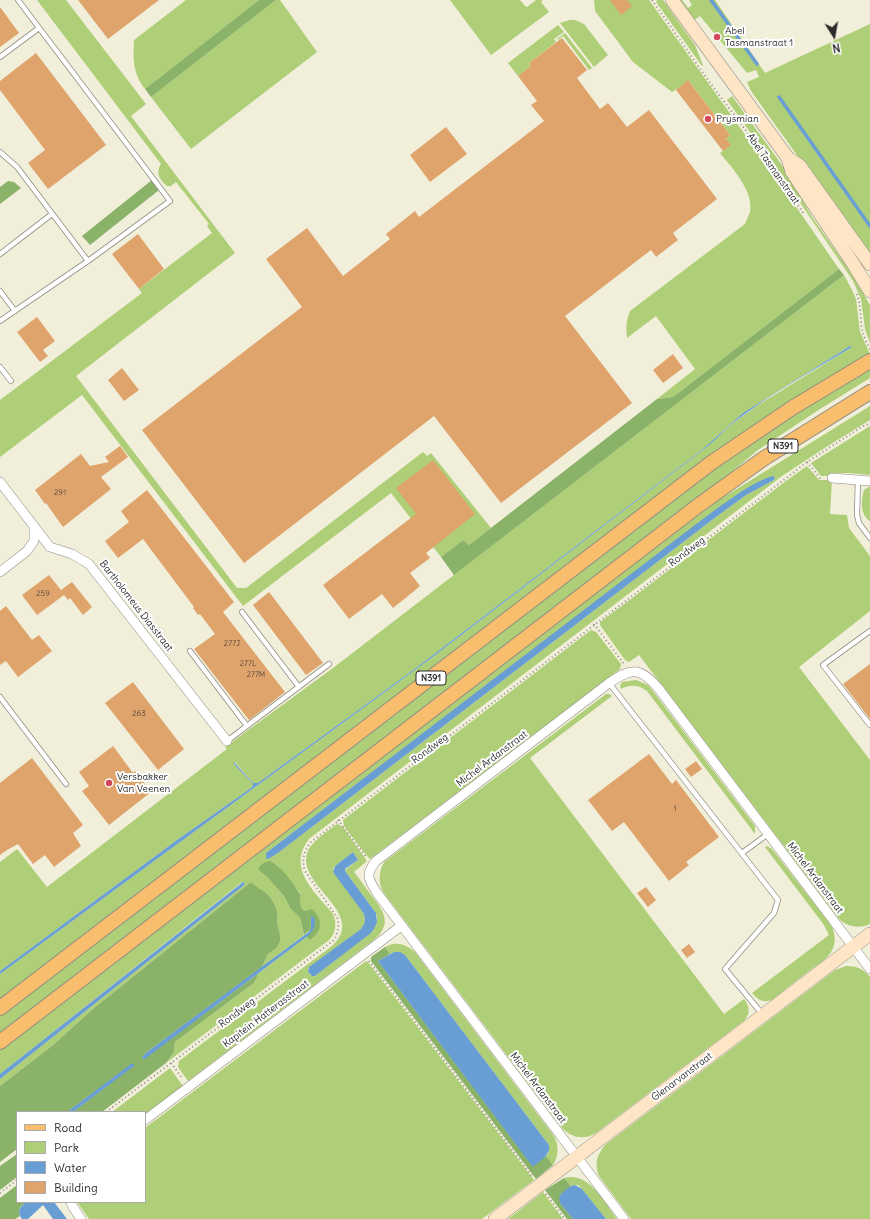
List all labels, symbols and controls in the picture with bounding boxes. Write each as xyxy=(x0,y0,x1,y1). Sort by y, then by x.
north arrow xyxy=(814,16,854,56)
place label: Abel Tasmanstraat 1 xyxy=(725,25,793,48)
marker: Abel Tasmanstraat 1 xyxy=(712,32,722,42)
text: N xyxy=(831,40,841,55)
place label: Prysmian xyxy=(716,113,759,125)
marker: Prysmian xyxy=(703,114,713,124)
street label: Abel Tasmanstraat xyxy=(744,131,802,207)
road number: N391 xyxy=(768,439,798,453)
house number: 291 xyxy=(54,488,66,498)
street label: Rondweg xyxy=(666,534,708,570)
street label: Bartholomeus Diasstraat xyxy=(97,558,175,654)
house number: 259 xyxy=(36,589,50,599)
house number: 277J xyxy=(224,639,240,649)
house number: 277L xyxy=(240,659,256,669)
house number: 277M xyxy=(247,670,265,680)
road number: N391 xyxy=(416,671,446,685)
house number: 263 xyxy=(132,709,146,719)
street label: Michel Ardanstraat xyxy=(454,728,530,790)
street label: Rondweg xyxy=(409,731,451,767)
place label: Versbakker Van Veenen xyxy=(117,771,170,794)
marker: Versbakker Van Veenen xyxy=(104,778,114,788)
house number: 1 xyxy=(673,804,677,814)
street label: Michel Ardanstraat xyxy=(784,840,846,916)
street label: Kapitein Hatterasstraat xyxy=(221,978,311,1050)
street label: Rondweg xyxy=(216,995,258,1031)
street label: Michel Ardanstraat xyxy=(507,1050,569,1126)
street label: Glenarvanstraat xyxy=(649,1050,715,1104)
legend xyxy=(16,1111,146,1203)
text: Road xyxy=(54,1120,82,1135)
text: Park xyxy=(54,1140,79,1155)
text: Water xyxy=(54,1160,87,1175)
text: Building xyxy=(54,1180,98,1195)

